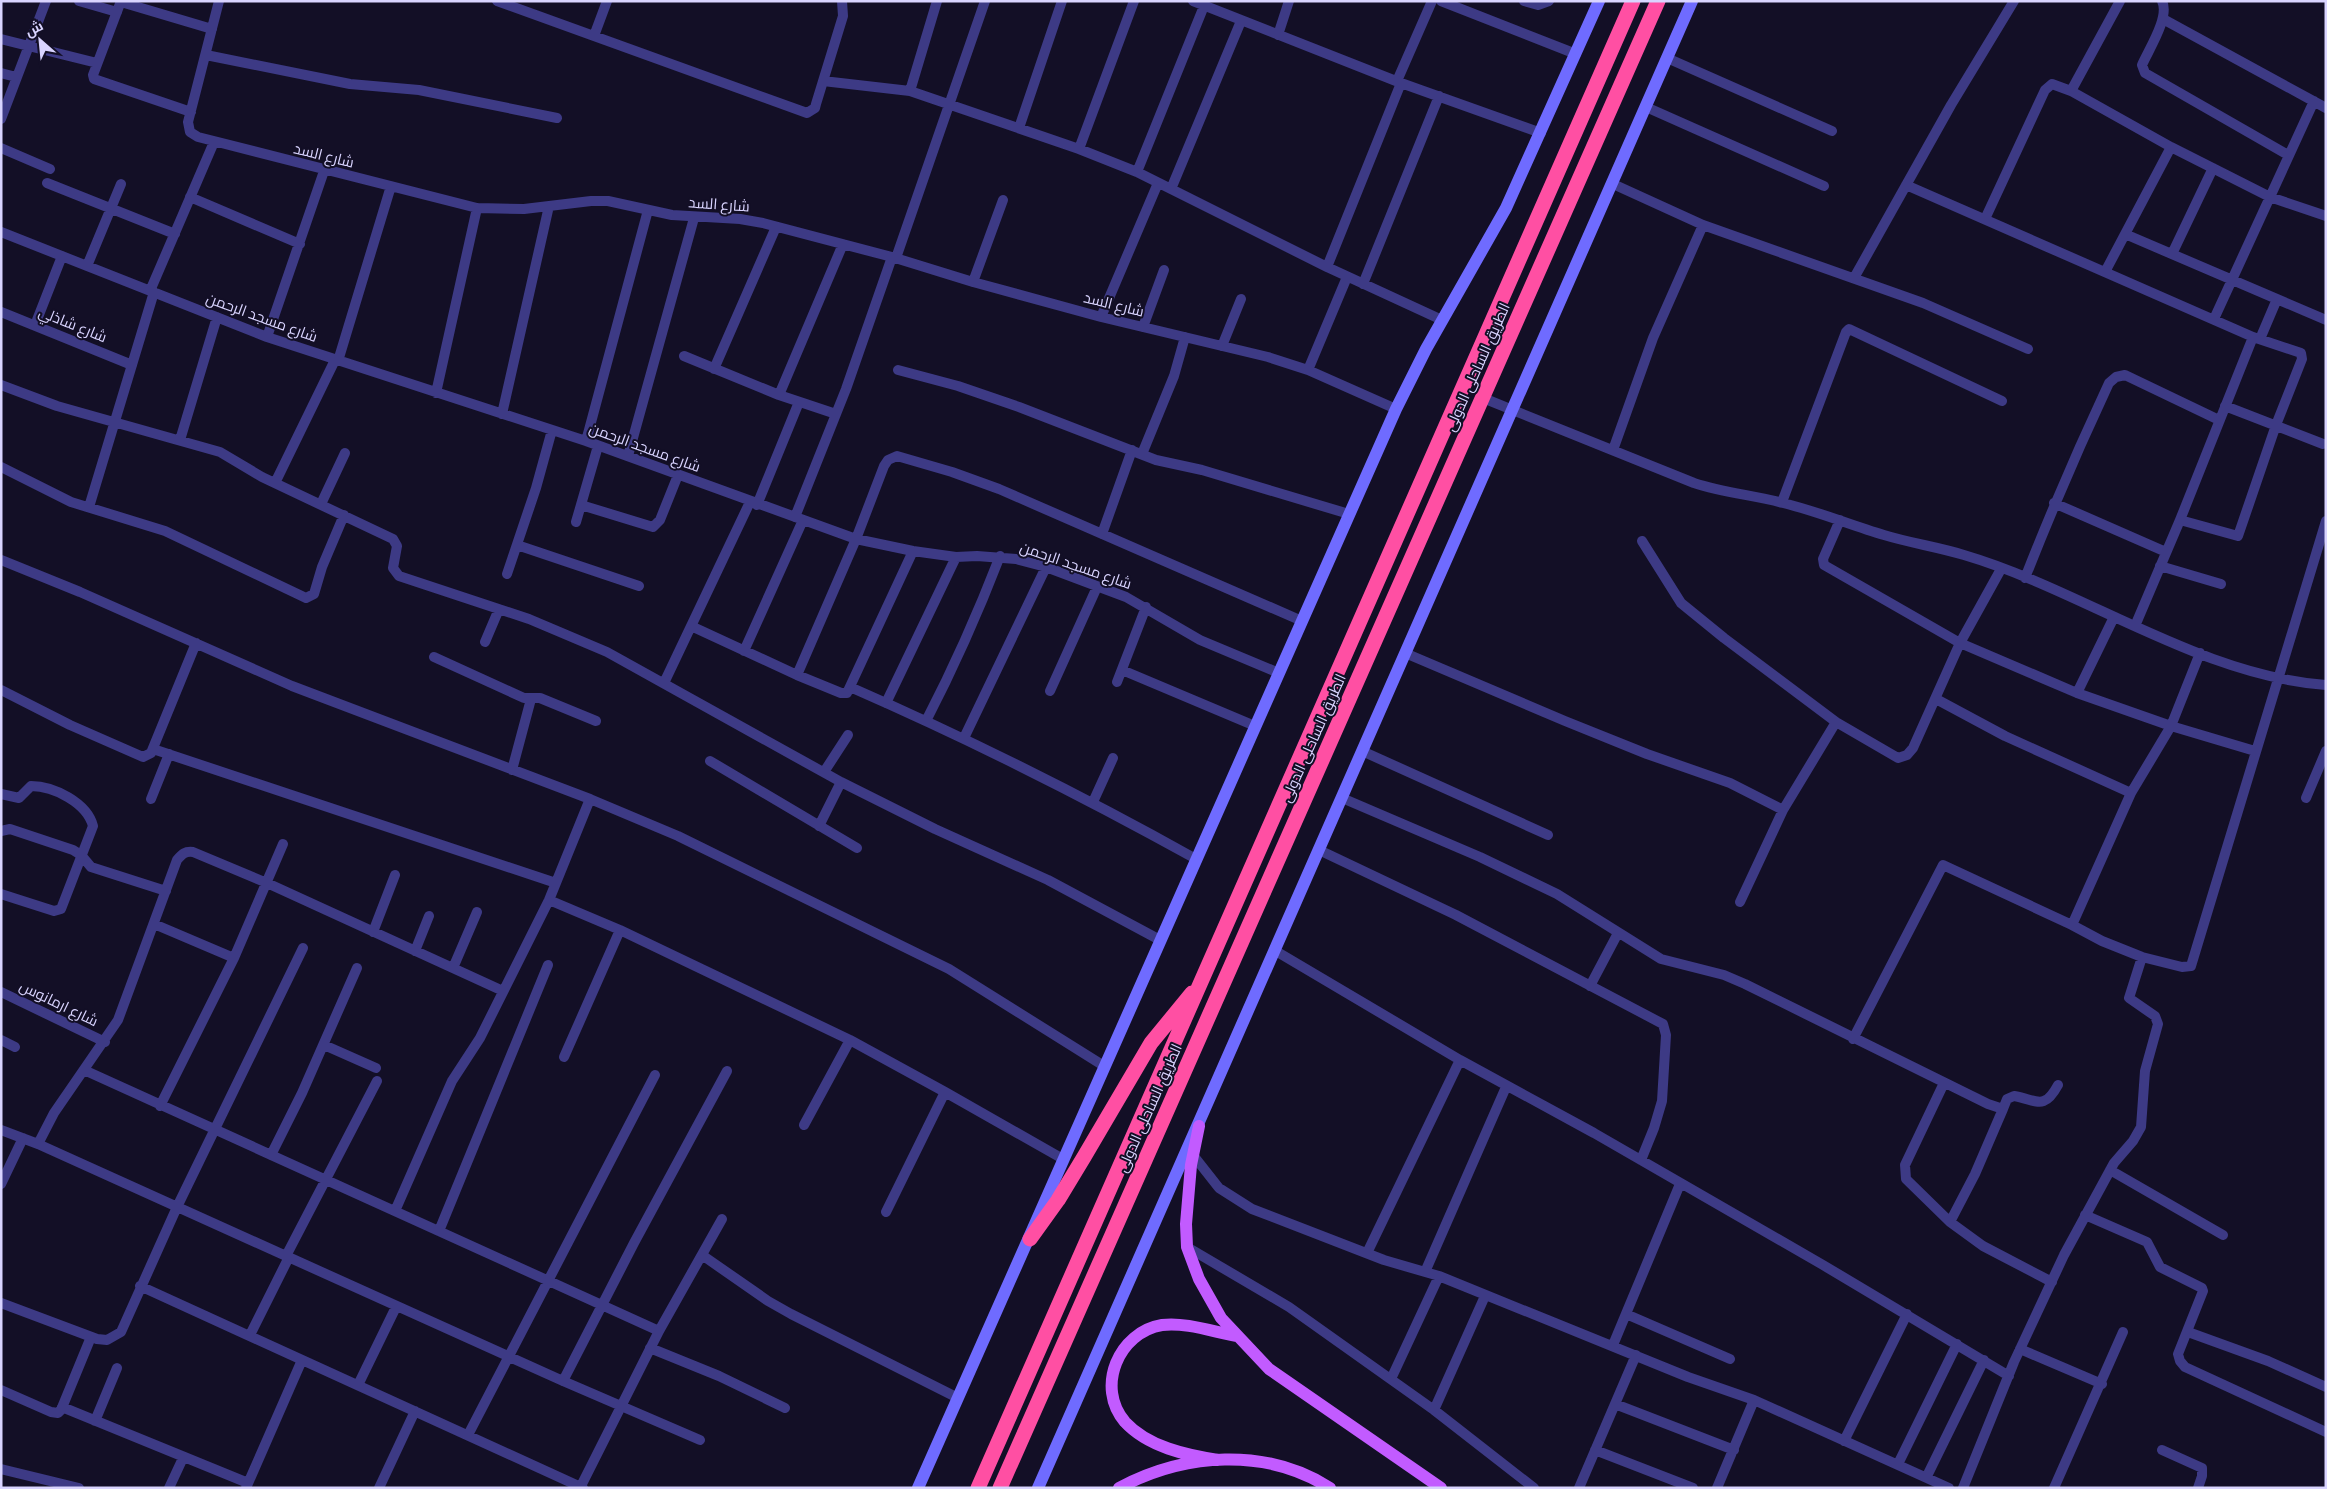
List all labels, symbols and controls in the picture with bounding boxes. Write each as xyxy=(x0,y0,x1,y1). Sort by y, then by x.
north arrow xyxy=(15,15,65,65)
text: ش xyxy=(22,17,46,41)
street label: شارع السد xyxy=(291,139,356,174)
street label: شارع السد xyxy=(687,193,750,218)
street label: شارع السد xyxy=(1081,288,1146,323)
street label: شارع مسجد الرحمن xyxy=(203,289,320,348)
street label: الطريق الساحلى الدولى xyxy=(1441,300,1515,435)
street label: شارع شاذلي xyxy=(35,303,110,349)
street label: شارع مسجد الرحمن xyxy=(586,419,703,478)
street label: شارع مسجد الرحمن xyxy=(1017,538,1134,595)
street label: الطريق الساحلى الدولى xyxy=(1277,671,1351,806)
street label: شارع ارمانوس xyxy=(16,977,101,1032)
street label: الطريق الساحلى الدولى xyxy=(1113,1041,1187,1176)

